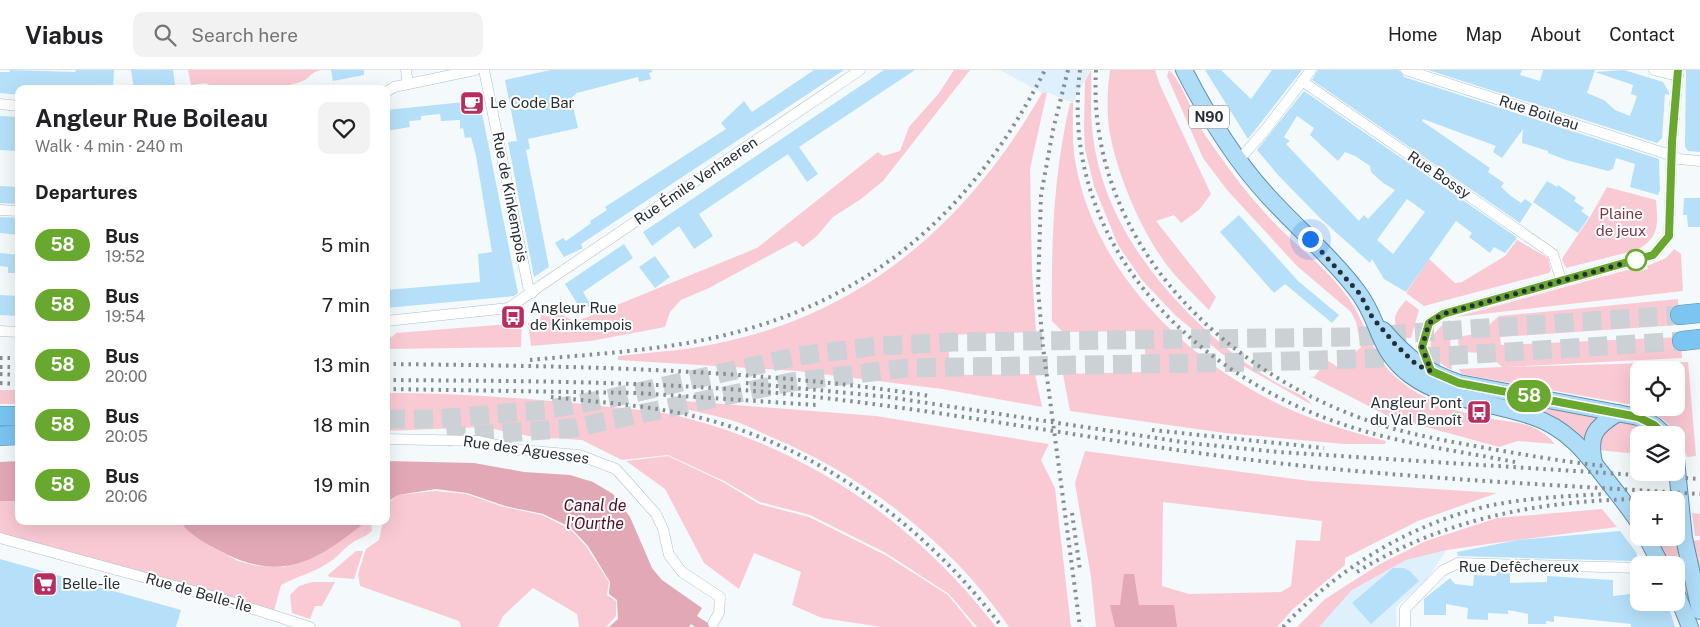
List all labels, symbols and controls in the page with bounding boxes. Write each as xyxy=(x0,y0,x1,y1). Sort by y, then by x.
search box xyxy=(133,12,483,57)
text: Viabus xyxy=(25,21,103,49)
icon: search xyxy=(151,21,179,49)
text: Search here xyxy=(191,24,298,46)
text: Home xyxy=(1388,24,1438,45)
text: Map xyxy=(1466,24,1502,45)
text: About xyxy=(1530,24,1581,45)
text: Contact xyxy=(1609,24,1675,45)
cafe icon: Le Code Bar xyxy=(459,90,485,116)
street label: Rue Boileau xyxy=(1497,92,1581,133)
place label: Le Code Bar xyxy=(490,94,575,111)
button: heart xyxy=(318,102,370,154)
text: Angleur Rue Boileau xyxy=(35,104,268,132)
road number: N90 xyxy=(1189,106,1229,128)
street label: Rue de Kinkempois xyxy=(490,130,531,264)
street label: Rue Émile Verhaeren xyxy=(631,133,760,228)
text: Walk · 4 min · 240 m xyxy=(35,137,183,156)
street label: Rue Bossy xyxy=(1404,147,1474,202)
text: Departures xyxy=(35,181,138,203)
park label: Plaine de jeux xyxy=(1596,205,1646,239)
text: Bus xyxy=(105,225,139,247)
your location xyxy=(1298,227,1323,252)
text: 58 xyxy=(50,234,75,255)
text: 5 min xyxy=(321,234,370,256)
text: 19:52 xyxy=(105,247,145,266)
unlabelled marker xyxy=(1625,249,1647,271)
text: Bus xyxy=(105,285,139,307)
text: 58 xyxy=(50,294,75,315)
text: 7 min xyxy=(322,294,370,316)
place label: Angleur Rue de Kinkempois xyxy=(530,299,632,333)
bus stop icon: Angleur Rue de Kinkempois xyxy=(500,304,526,330)
text: 19:54 xyxy=(105,307,145,326)
text: Bus xyxy=(105,345,139,367)
text: 58 xyxy=(50,354,75,375)
text: 13 min xyxy=(313,354,370,376)
map controls xyxy=(1630,361,1685,611)
button: locate xyxy=(1630,361,1685,416)
text: 20:00 xyxy=(105,367,147,386)
line badge: 58 xyxy=(1506,380,1552,412)
text: 58 xyxy=(1517,385,1541,406)
place label: Angleur Pont du Val Benoît xyxy=(1370,394,1462,428)
bus stop icon: Angleur Pont du Val Benoît xyxy=(1466,399,1492,425)
text: Bus xyxy=(105,405,139,427)
text: 58 xyxy=(50,414,75,435)
text: 18 min xyxy=(313,414,370,436)
button: layers xyxy=(1630,426,1685,481)
text: 20:05 xyxy=(105,427,148,446)
street label: Rue des Aguesses xyxy=(462,432,590,467)
text: Bus xyxy=(105,465,139,487)
text: 58 xyxy=(50,474,75,495)
text: 19 min xyxy=(314,474,370,496)
text: 20:06 xyxy=(105,487,148,506)
button: + xyxy=(1630,491,1685,546)
water label: Canal de l'Ourthe xyxy=(564,496,627,533)
button: − xyxy=(1630,556,1685,611)
street label: Rue Defêchereux xyxy=(1459,558,1579,575)
street label: Rue de Belle-Île xyxy=(144,569,254,616)
supermarket icon: Belle-Île xyxy=(32,571,58,597)
place label: Belle-Île xyxy=(62,575,120,592)

